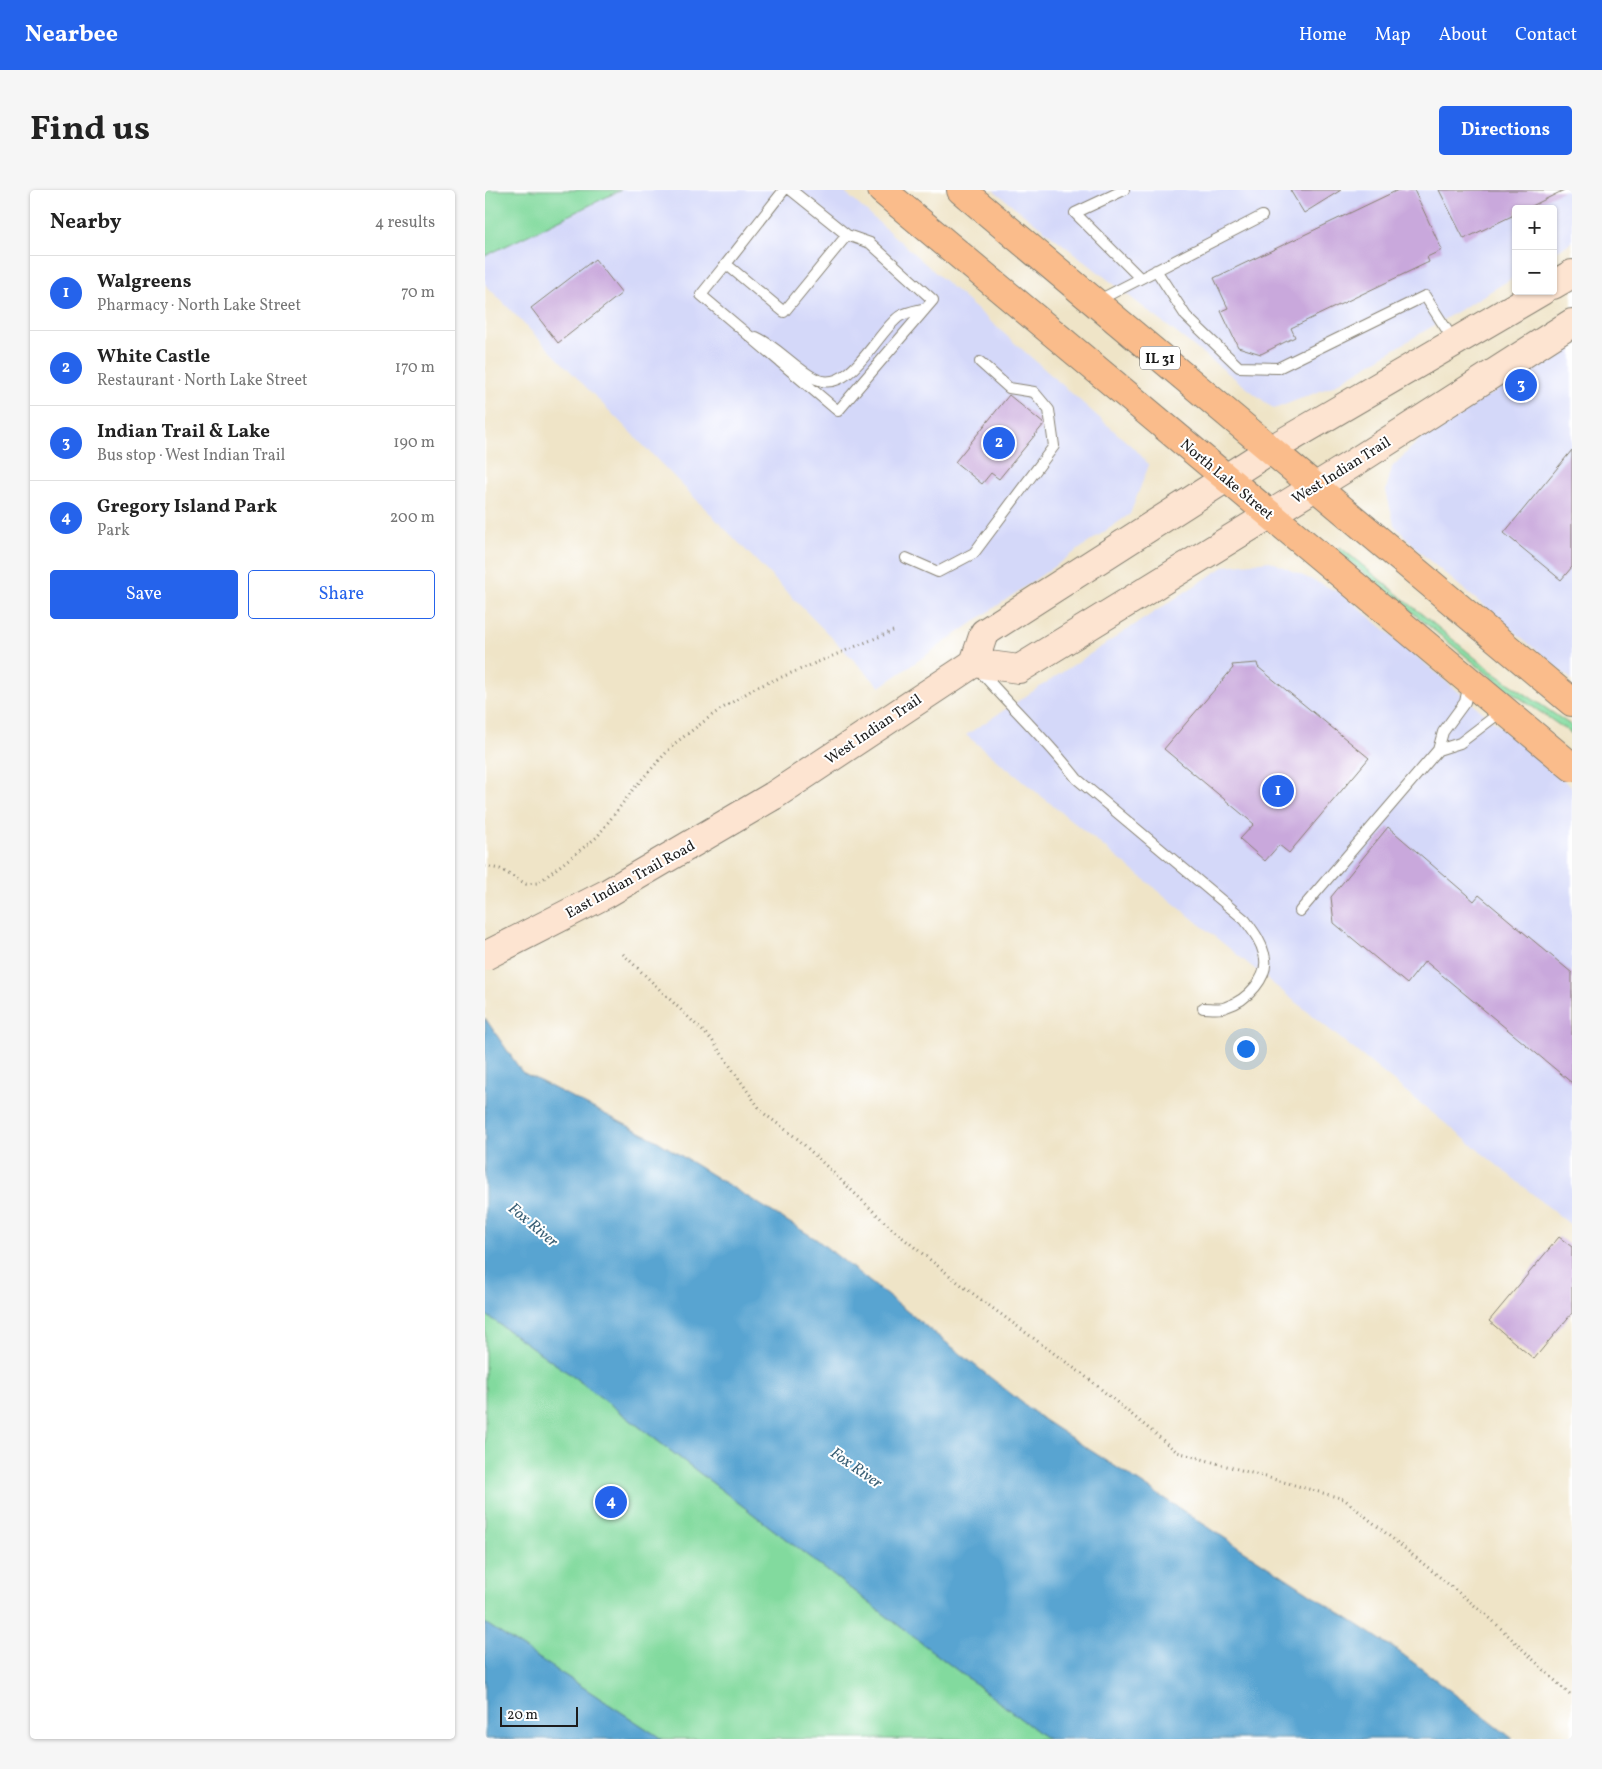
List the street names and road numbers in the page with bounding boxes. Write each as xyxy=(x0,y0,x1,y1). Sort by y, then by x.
road number: IL 31 xyxy=(1140,346,1180,370)
street label: West Indian Trail xyxy=(1288,432,1395,510)
street label: North Lake Street xyxy=(1175,435,1277,525)
street label: West Indian Trail xyxy=(821,690,926,770)
street label: East Indian Trail Road xyxy=(562,836,699,925)

